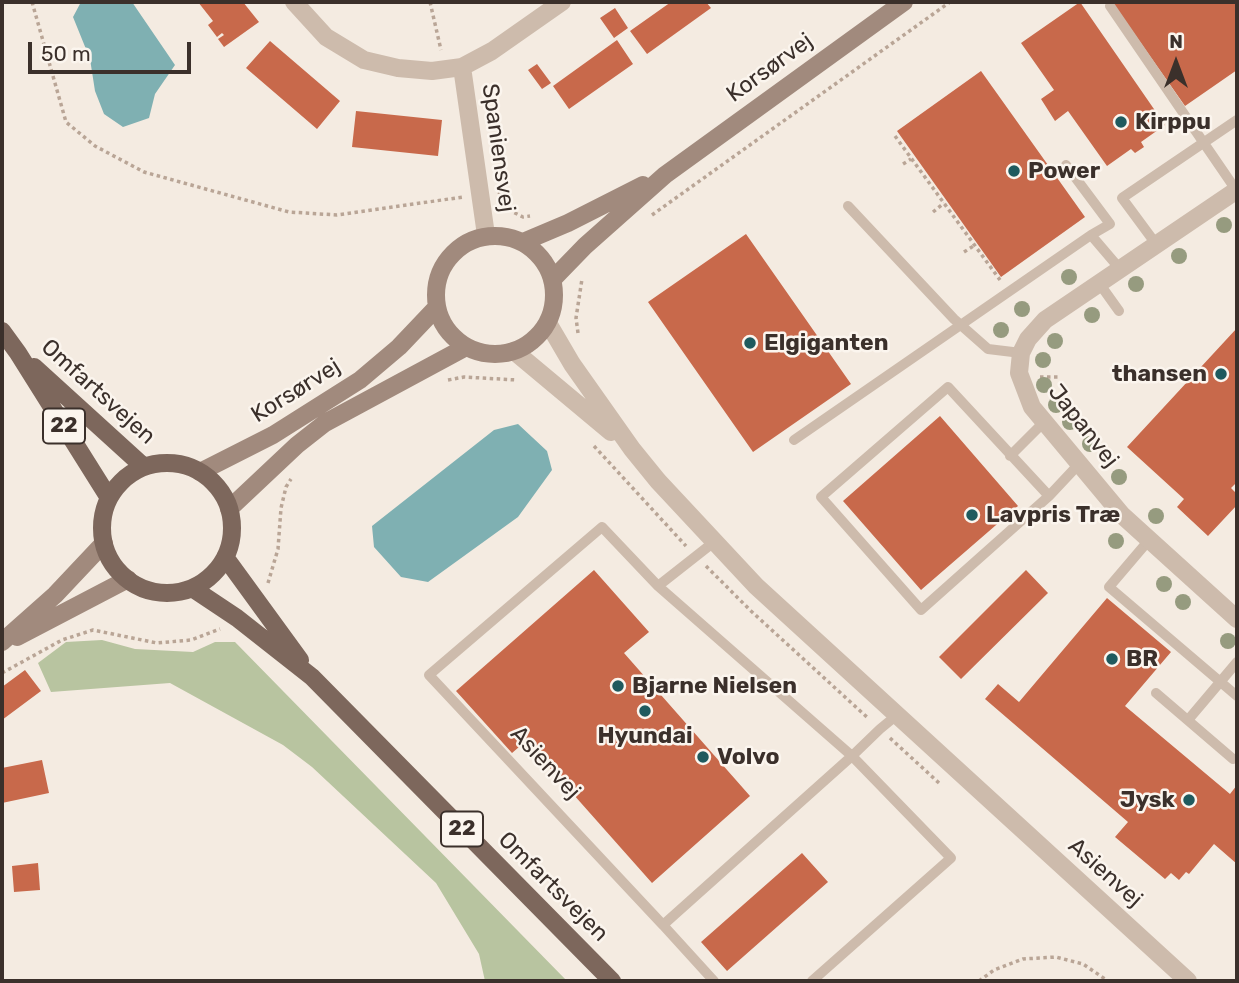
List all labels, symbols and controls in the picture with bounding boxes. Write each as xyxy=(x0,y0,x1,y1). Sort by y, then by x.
scale bar xyxy=(32,28,194,72)
street label: Korsørvej xyxy=(722,28,818,108)
north arrow xyxy=(1141,28,1211,98)
text: N xyxy=(1169,30,1183,53)
text: 50 m xyxy=(41,41,91,66)
street label: Spaniensvej xyxy=(475,82,521,214)
place label: Kirppu xyxy=(1135,108,1211,136)
marker: Kirppu xyxy=(1113,114,1129,130)
place label: Power xyxy=(1028,157,1100,185)
marker: Power xyxy=(1006,163,1022,179)
place label: Elgiganten xyxy=(764,329,888,357)
street label: Omfartsvejen xyxy=(35,334,161,450)
marker: Elgiganten xyxy=(742,335,758,351)
street label: Korsørvej xyxy=(246,353,346,429)
place label: thansen xyxy=(1112,360,1207,388)
marker: thansen xyxy=(1213,366,1229,382)
street label: Japanvej xyxy=(1042,379,1124,473)
road number: 22 xyxy=(43,408,85,444)
place label: Lavpris Træ xyxy=(986,501,1120,529)
marker: Lavpris Træ xyxy=(964,507,980,523)
place label: BR xyxy=(1126,645,1158,673)
marker: BR xyxy=(1104,651,1120,667)
place label: Bjarne Nielsen xyxy=(632,672,797,700)
marker: Bjarne Nielsen xyxy=(610,678,626,694)
marker: Hyundai xyxy=(637,703,653,719)
street label: Asienvej xyxy=(504,721,586,805)
place label: Hyundai xyxy=(597,722,693,750)
place label: Volvo xyxy=(717,743,780,771)
marker: Volvo xyxy=(695,749,711,765)
place label: Jysk xyxy=(1120,786,1175,814)
marker: Jysk xyxy=(1181,792,1197,808)
road number: 22 xyxy=(441,812,483,846)
street label: Omfartsvejen xyxy=(492,826,614,948)
street label: Asienvej xyxy=(1062,833,1148,913)

